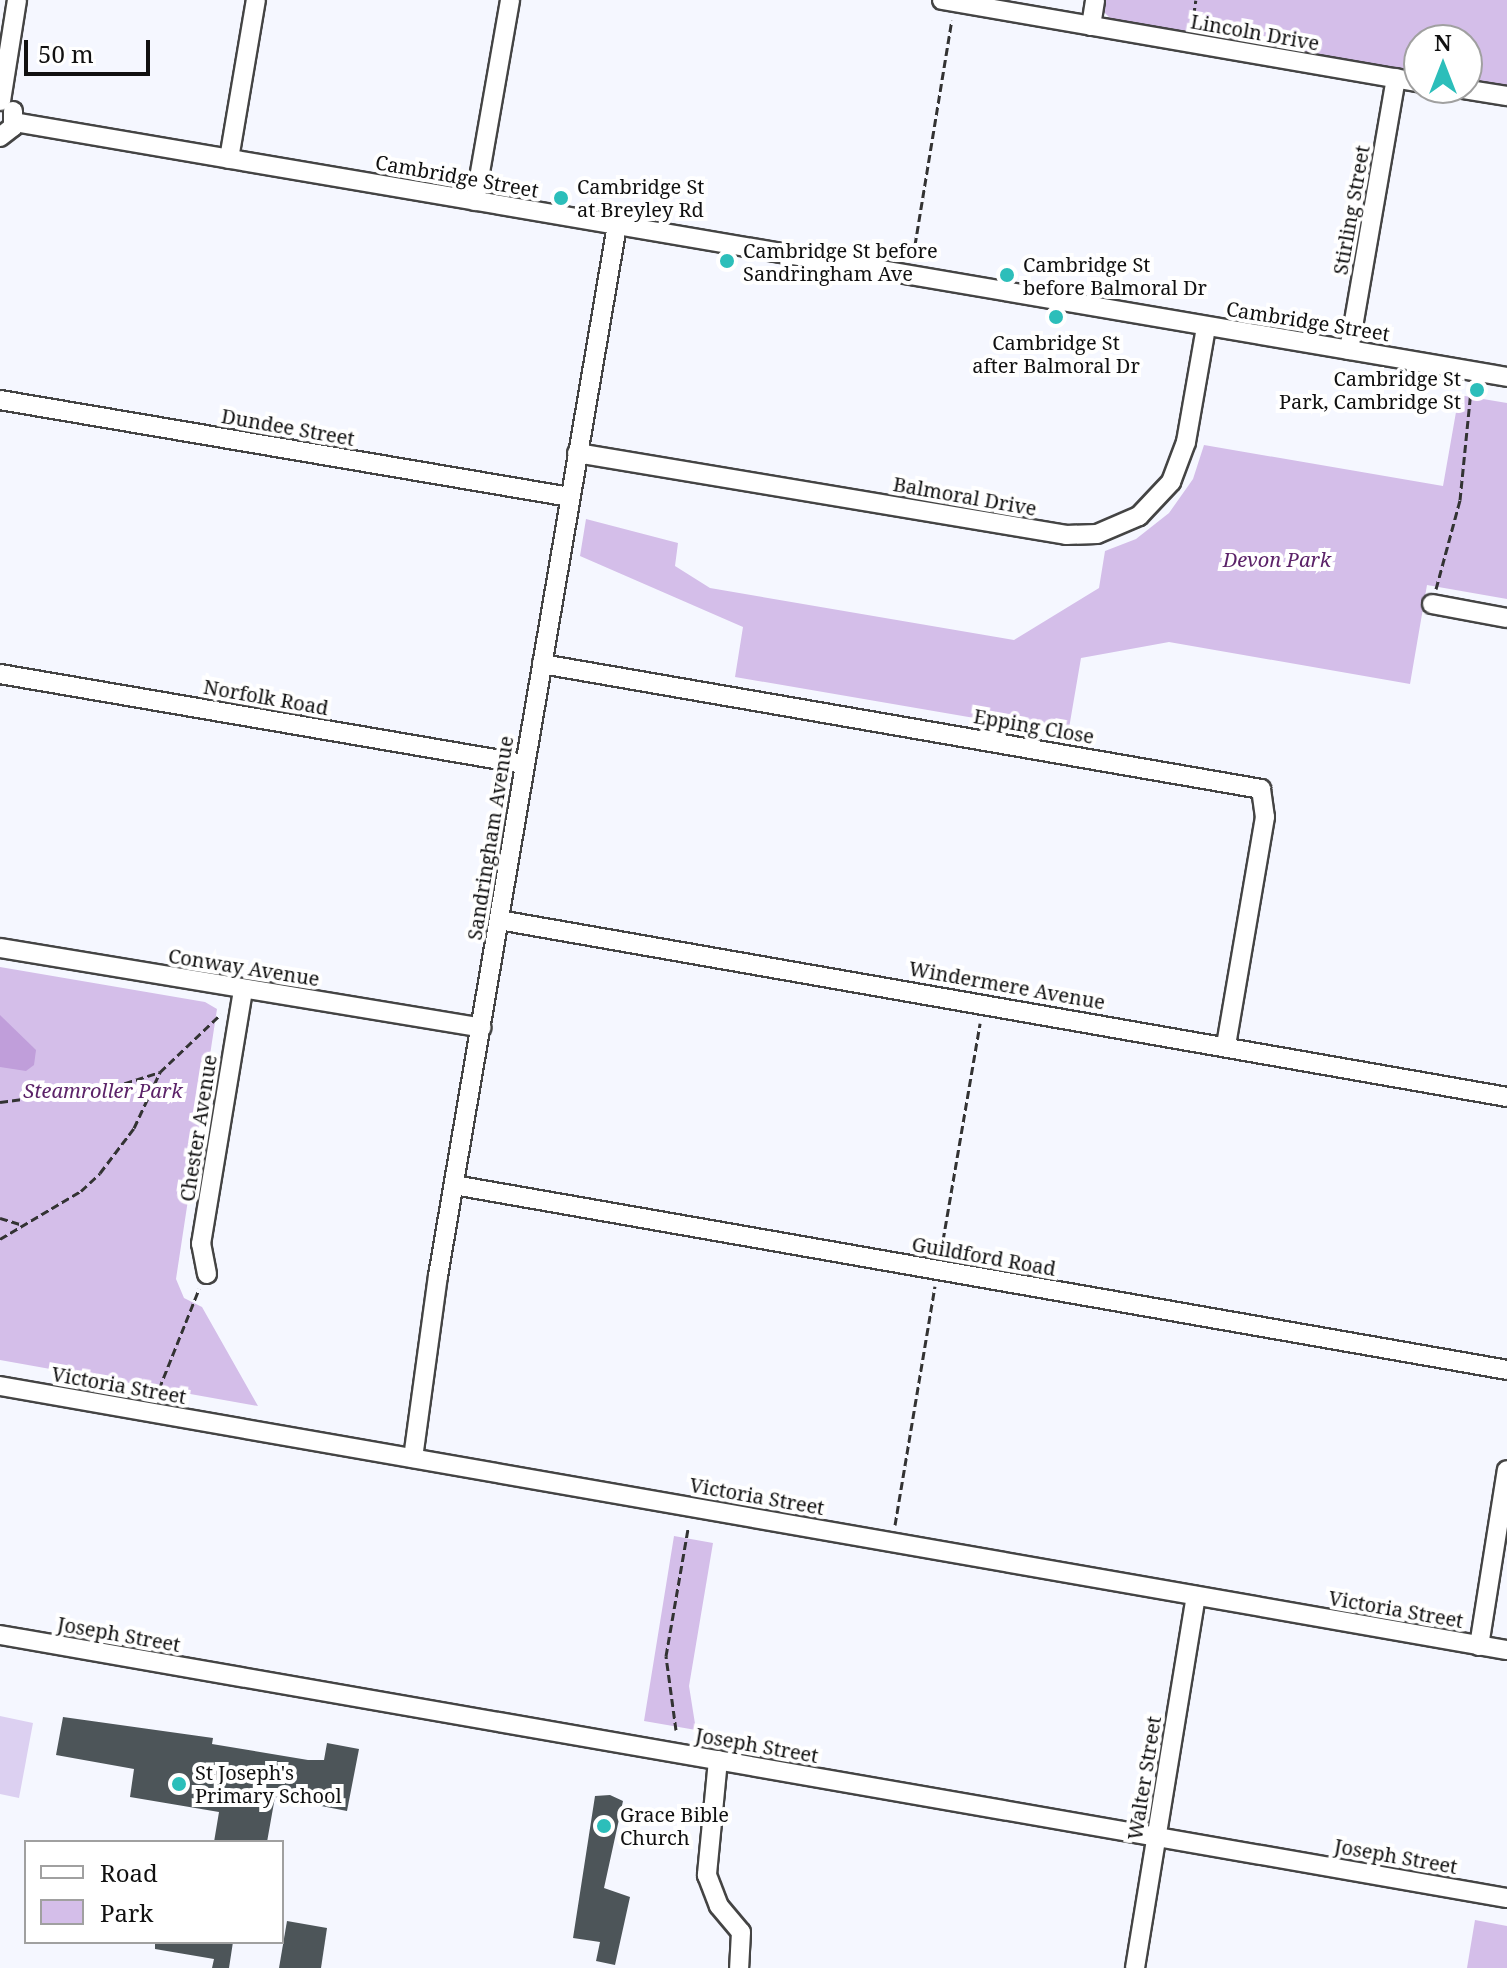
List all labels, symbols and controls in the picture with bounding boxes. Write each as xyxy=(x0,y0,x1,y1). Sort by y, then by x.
street label: Lincoln Drive xyxy=(1189,9,1321,55)
scale bar xyxy=(28,24,154,74)
north arrow xyxy=(1403,24,1483,104)
text: N xyxy=(1434,27,1452,57)
text: 50 m xyxy=(38,37,94,70)
street label: Stirling Street xyxy=(1328,143,1374,277)
street label: Cambridge Street xyxy=(374,150,540,202)
place label: Cambridge St at Breyley Rd xyxy=(577,174,704,221)
marker: Cambridge St at Breyley Rd xyxy=(552,189,570,207)
place label: Cambridge St before Sandringham Ave xyxy=(743,238,938,285)
marker: Cambridge St before Sandringham Ave xyxy=(718,252,736,270)
place label: Cambridge St before Balmoral Dr xyxy=(1023,252,1207,299)
marker: Cambridge St before Balmoral Dr xyxy=(998,266,1016,284)
street label: Cambridge Street xyxy=(1225,296,1391,346)
marker: Cambridge St after Balmoral Dr xyxy=(1047,308,1065,326)
place label: Cambridge St after Balmoral Dr xyxy=(972,330,1140,377)
place label: Cambridge St Park, Cambridge St xyxy=(1279,366,1461,413)
marker: Cambridge St Park, Cambridge St xyxy=(1468,381,1486,399)
street label: Dundee Street xyxy=(220,403,356,451)
street label: Balmoral Drive xyxy=(891,472,1039,520)
park label: Devon Park xyxy=(1223,547,1331,571)
street label: Norfolk Road xyxy=(202,674,330,720)
street label: Epping Close xyxy=(972,704,1096,748)
street label: Sandringham Avenue xyxy=(462,734,518,942)
street label: Conway Avenue xyxy=(167,943,321,991)
street label: Windermere Avenue xyxy=(907,956,1107,1014)
street label: Chester Avenue xyxy=(175,1053,221,1203)
park label: Steamroller Park xyxy=(23,1078,183,1102)
street label: Guildford Road xyxy=(910,1232,1058,1280)
street label: Victoria Street xyxy=(50,1361,188,1409)
street label: Victoria Street xyxy=(688,1472,826,1520)
street label: Victoria Street xyxy=(1327,1585,1465,1633)
street label: Joseph Street xyxy=(56,1611,182,1657)
street label: Walter Street xyxy=(1122,1714,1166,1842)
street label: Joseph Street xyxy=(694,1722,820,1768)
place label: St Joseph's Primary School xyxy=(195,1760,342,1807)
marker: St Joseph's Primary School xyxy=(170,1775,188,1793)
place label: Grace Bible Church xyxy=(620,1802,729,1849)
marker: Grace Bible Church xyxy=(595,1817,613,1835)
street label: Joseph Street xyxy=(1333,1833,1459,1879)
legend xyxy=(24,1840,284,1944)
text: Road xyxy=(100,1856,158,1889)
text: Park xyxy=(100,1896,153,1929)

